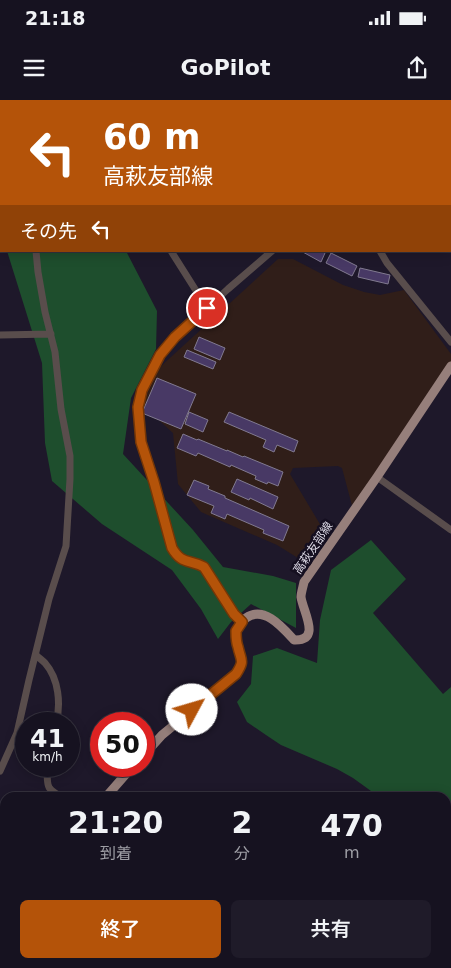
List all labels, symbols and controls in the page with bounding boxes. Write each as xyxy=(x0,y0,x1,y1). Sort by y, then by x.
text: 21:18 xyxy=(25,7,85,29)
icon: menu xyxy=(20,54,48,82)
icon: share xyxy=(403,54,431,82)
text: GoPilot xyxy=(180,55,271,80)
text: 60 m xyxy=(103,117,200,157)
icon: left xyxy=(20,120,85,185)
text: 高萩友部線 xyxy=(103,164,213,189)
icon: left xyxy=(87,215,115,243)
text: その先 xyxy=(20,220,77,242)
pin xyxy=(186,287,228,329)
icon: arrive xyxy=(193,294,221,322)
street label: 高萩友部線 xyxy=(290,519,336,577)
position arrow xyxy=(165,683,217,735)
speed limit sign: 50 xyxy=(90,712,155,777)
text: 41 xyxy=(30,724,65,753)
text: km/h xyxy=(32,750,63,764)
text: 21:20 xyxy=(68,805,164,840)
text: 2 xyxy=(232,805,252,840)
text: 470 xyxy=(320,808,383,843)
text: m xyxy=(344,843,359,862)
text: 到着 xyxy=(100,844,132,863)
text: 分 xyxy=(234,844,250,863)
button: 終了 xyxy=(20,900,221,958)
button: 共有 xyxy=(231,900,431,958)

